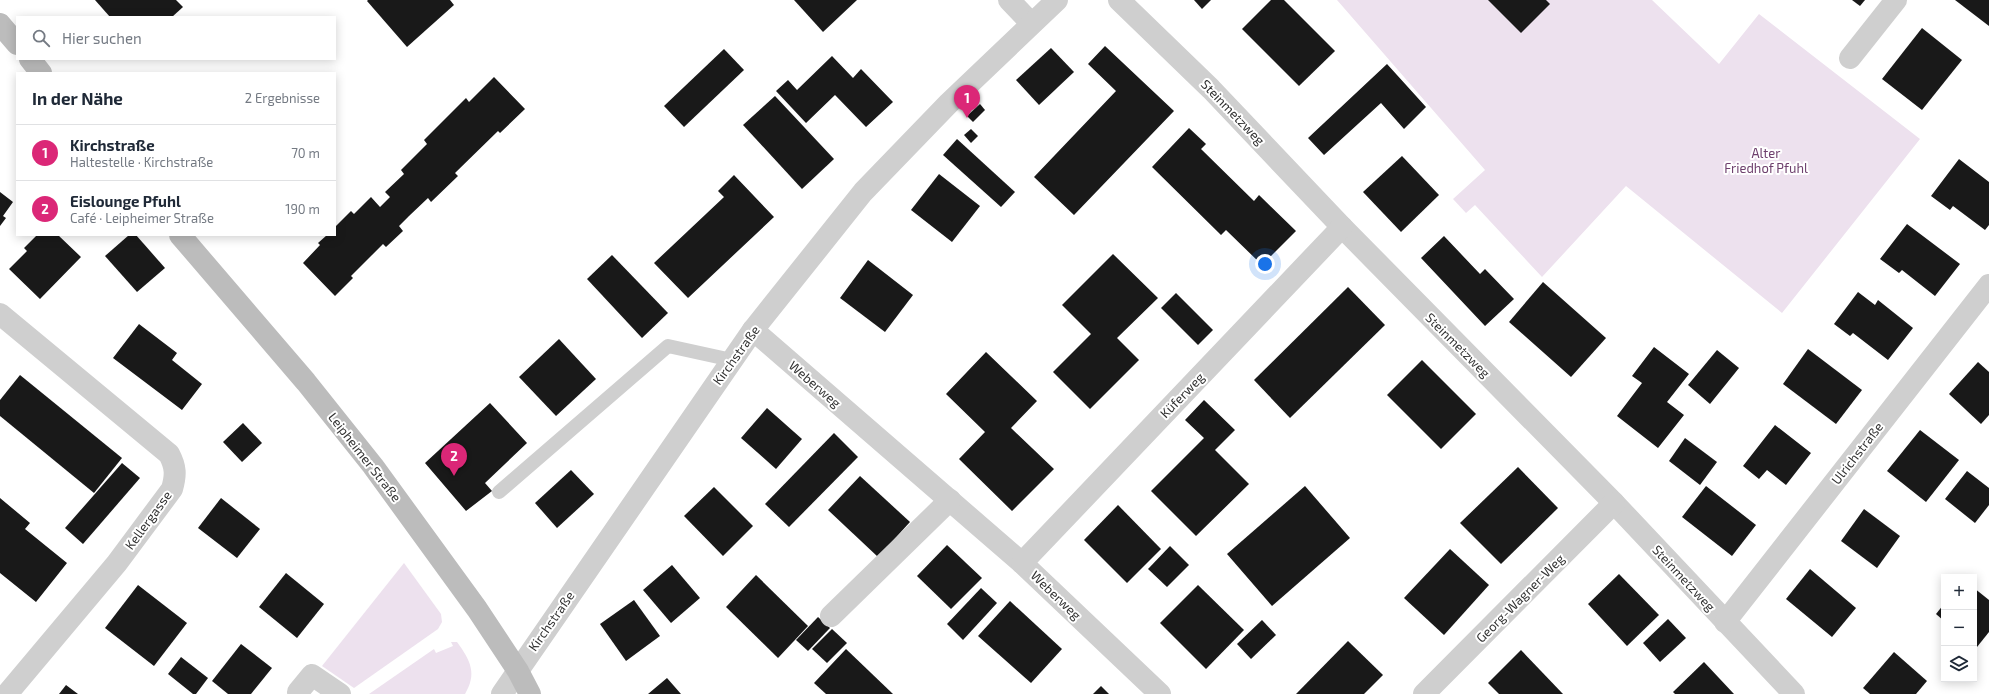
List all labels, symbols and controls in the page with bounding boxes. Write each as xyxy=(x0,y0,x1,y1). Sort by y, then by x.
search box xyxy=(16,16,336,60)
icon: search xyxy=(30,27,52,49)
text: Hier suchen xyxy=(62,29,142,47)
street label: Steinmetzweg xyxy=(1198,76,1268,148)
pin: 1 xyxy=(954,85,980,118)
text: In der Nähe xyxy=(32,88,123,108)
text: 2 Ergebnisse xyxy=(245,90,320,106)
text: Kirchstraße xyxy=(70,136,155,154)
text: 1 xyxy=(42,145,48,161)
text: 70 m xyxy=(291,145,320,161)
park label: Alter Friedhof Pfuhl xyxy=(1724,145,1808,176)
text: Haltestelle · Kirchstraße xyxy=(70,154,213,170)
text: Eislounge Pfuhl xyxy=(70,192,181,210)
text: 2 xyxy=(41,201,49,217)
text: 190 m xyxy=(285,201,320,217)
text: Café · Leipheimer Straße xyxy=(70,210,214,226)
your location xyxy=(1255,254,1275,274)
street label: Steinmetzweg xyxy=(1422,309,1494,381)
street label: Kirchstraße xyxy=(709,322,763,388)
street label: Weberweg xyxy=(786,357,844,411)
street label: Küferweg xyxy=(1156,369,1208,421)
street label: Leipheimer Straße xyxy=(325,409,405,505)
street label: Ulrichstraße xyxy=(1828,419,1886,487)
pin: 2 xyxy=(441,443,467,476)
street label: Kellergasse xyxy=(121,487,175,553)
street label: Steinmetzweg xyxy=(1649,542,1719,614)
street label: Georg-Wagner-Weg xyxy=(1472,550,1568,646)
street label: Weberweg xyxy=(1028,567,1084,623)
map controls xyxy=(1941,574,1977,682)
button: + xyxy=(1941,574,1977,610)
street label: Kirchstraße xyxy=(525,588,578,654)
button: − xyxy=(1941,610,1977,646)
button: layers xyxy=(1941,646,1977,682)

